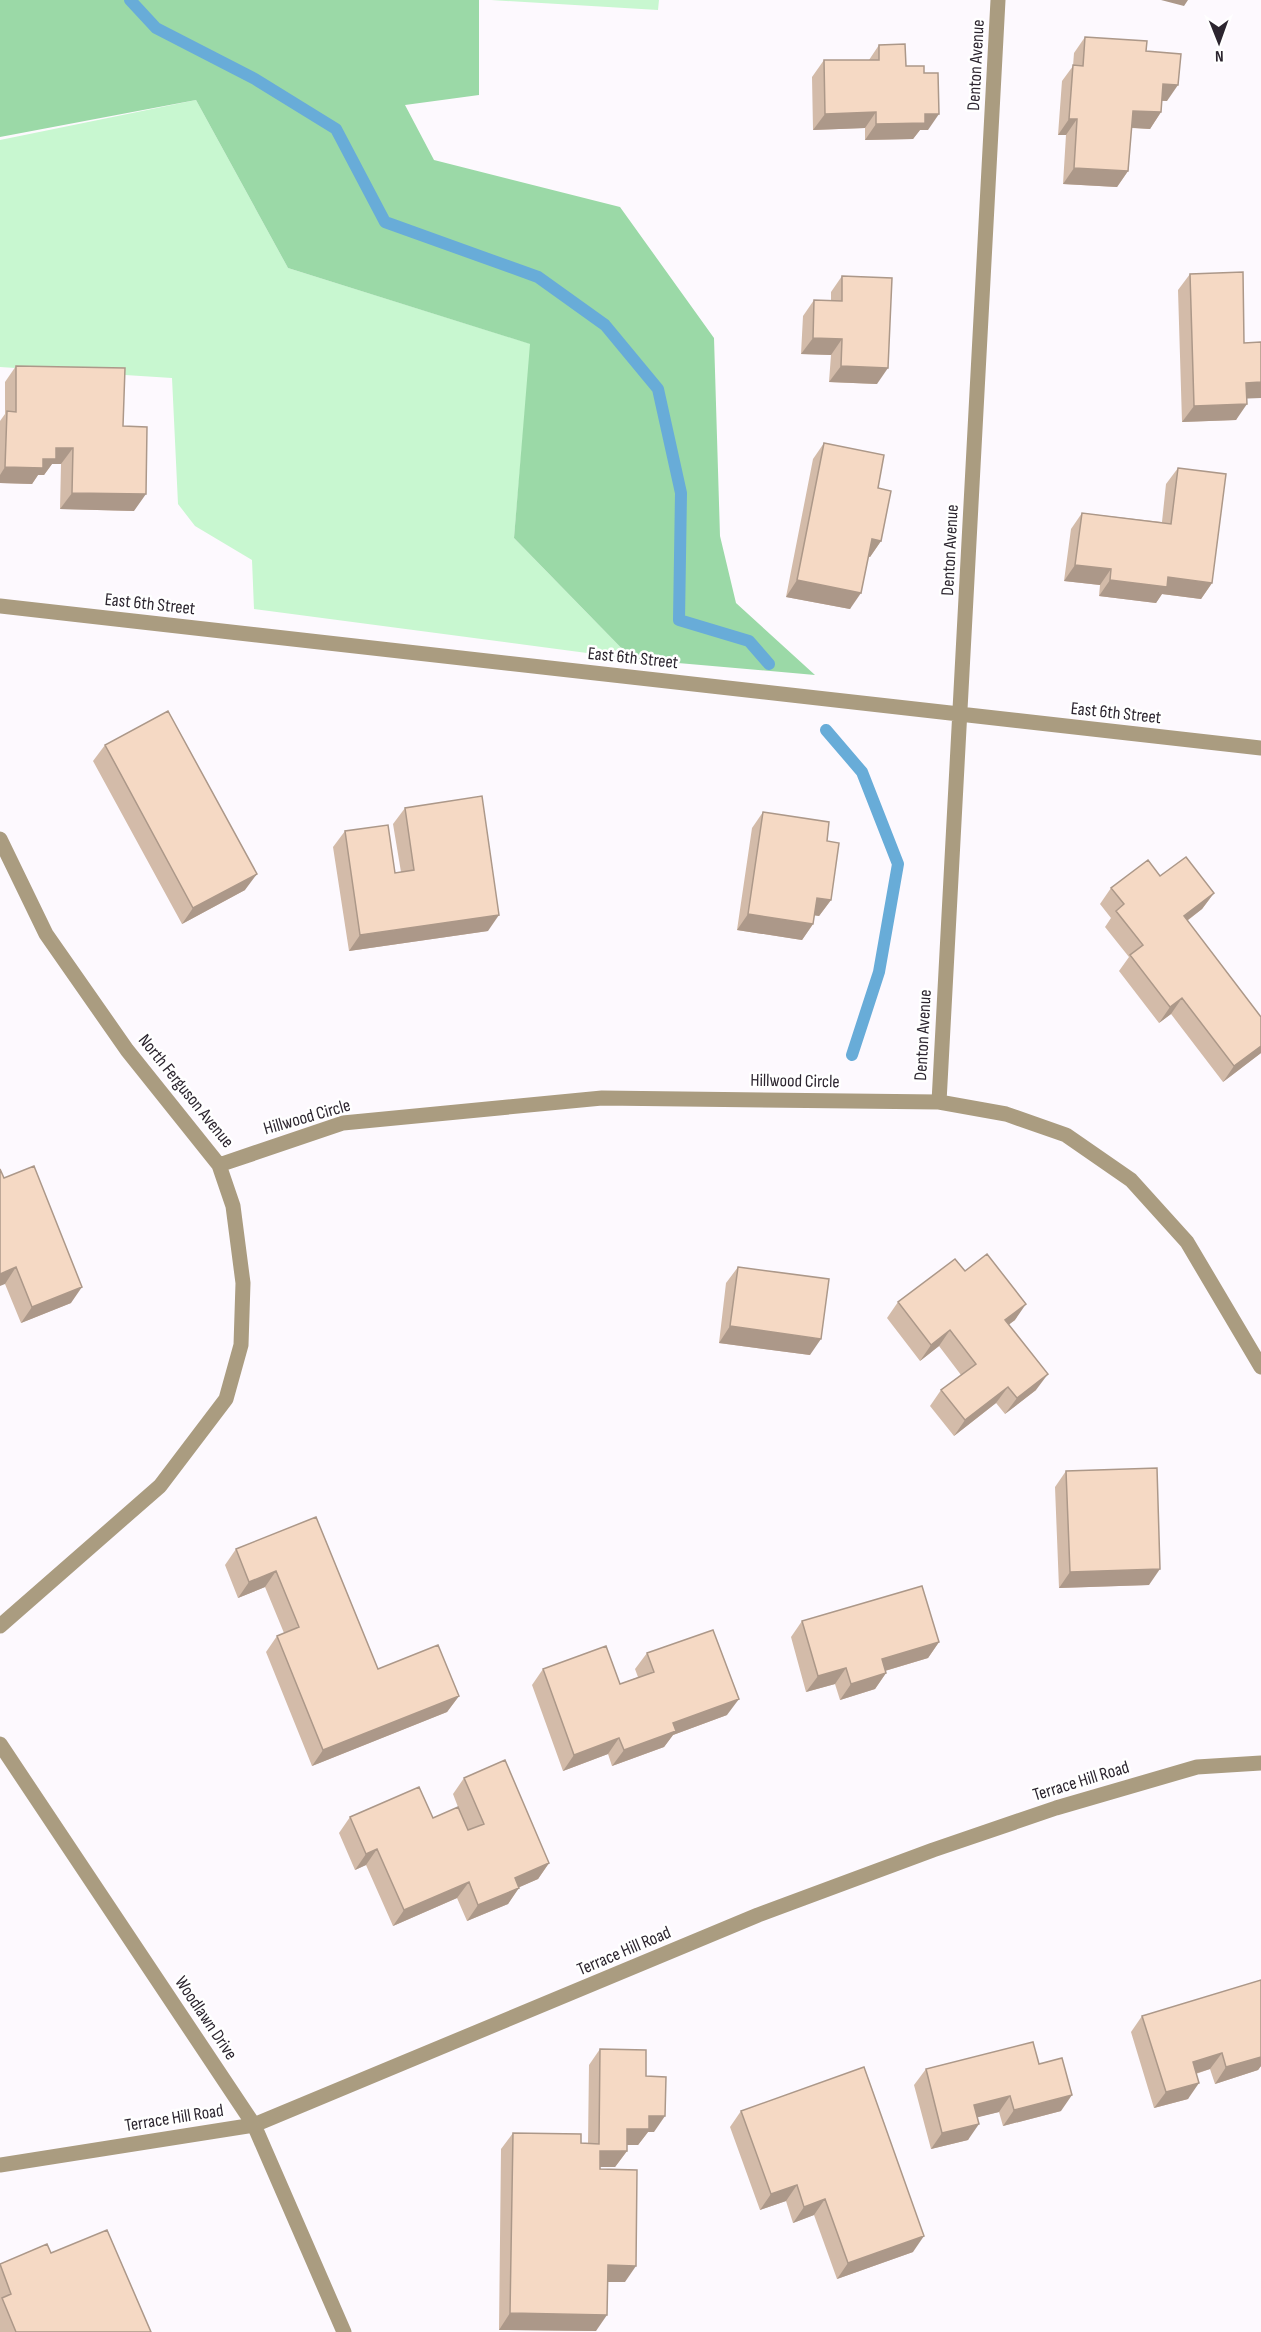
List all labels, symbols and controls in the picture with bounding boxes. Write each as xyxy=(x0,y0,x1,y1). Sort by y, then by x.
north arrow xyxy=(1189,12,1249,72)
street label: Denton Avenue xyxy=(963,19,989,111)
text: N xyxy=(1215,46,1224,65)
street label: Denton Avenue xyxy=(937,504,963,596)
street label: East 6th Street xyxy=(104,589,197,619)
street label: East 6th Street xyxy=(587,643,680,673)
street label: East 6th Street xyxy=(1070,698,1163,728)
street label: Denton Avenue xyxy=(910,989,936,1081)
street label: North Ferguson Avenue xyxy=(134,1030,238,1152)
street label: Hillwood Circle xyxy=(750,1070,840,1092)
street label: Hillwood Circle xyxy=(261,1095,353,1139)
street label: Terrace Hill Road xyxy=(1030,1756,1132,1806)
street label: Terrace Hill Road xyxy=(574,1922,674,1980)
street label: Woodlawn Drive xyxy=(170,1972,242,2064)
street label: Terrace Hill Road xyxy=(123,2100,225,2136)

